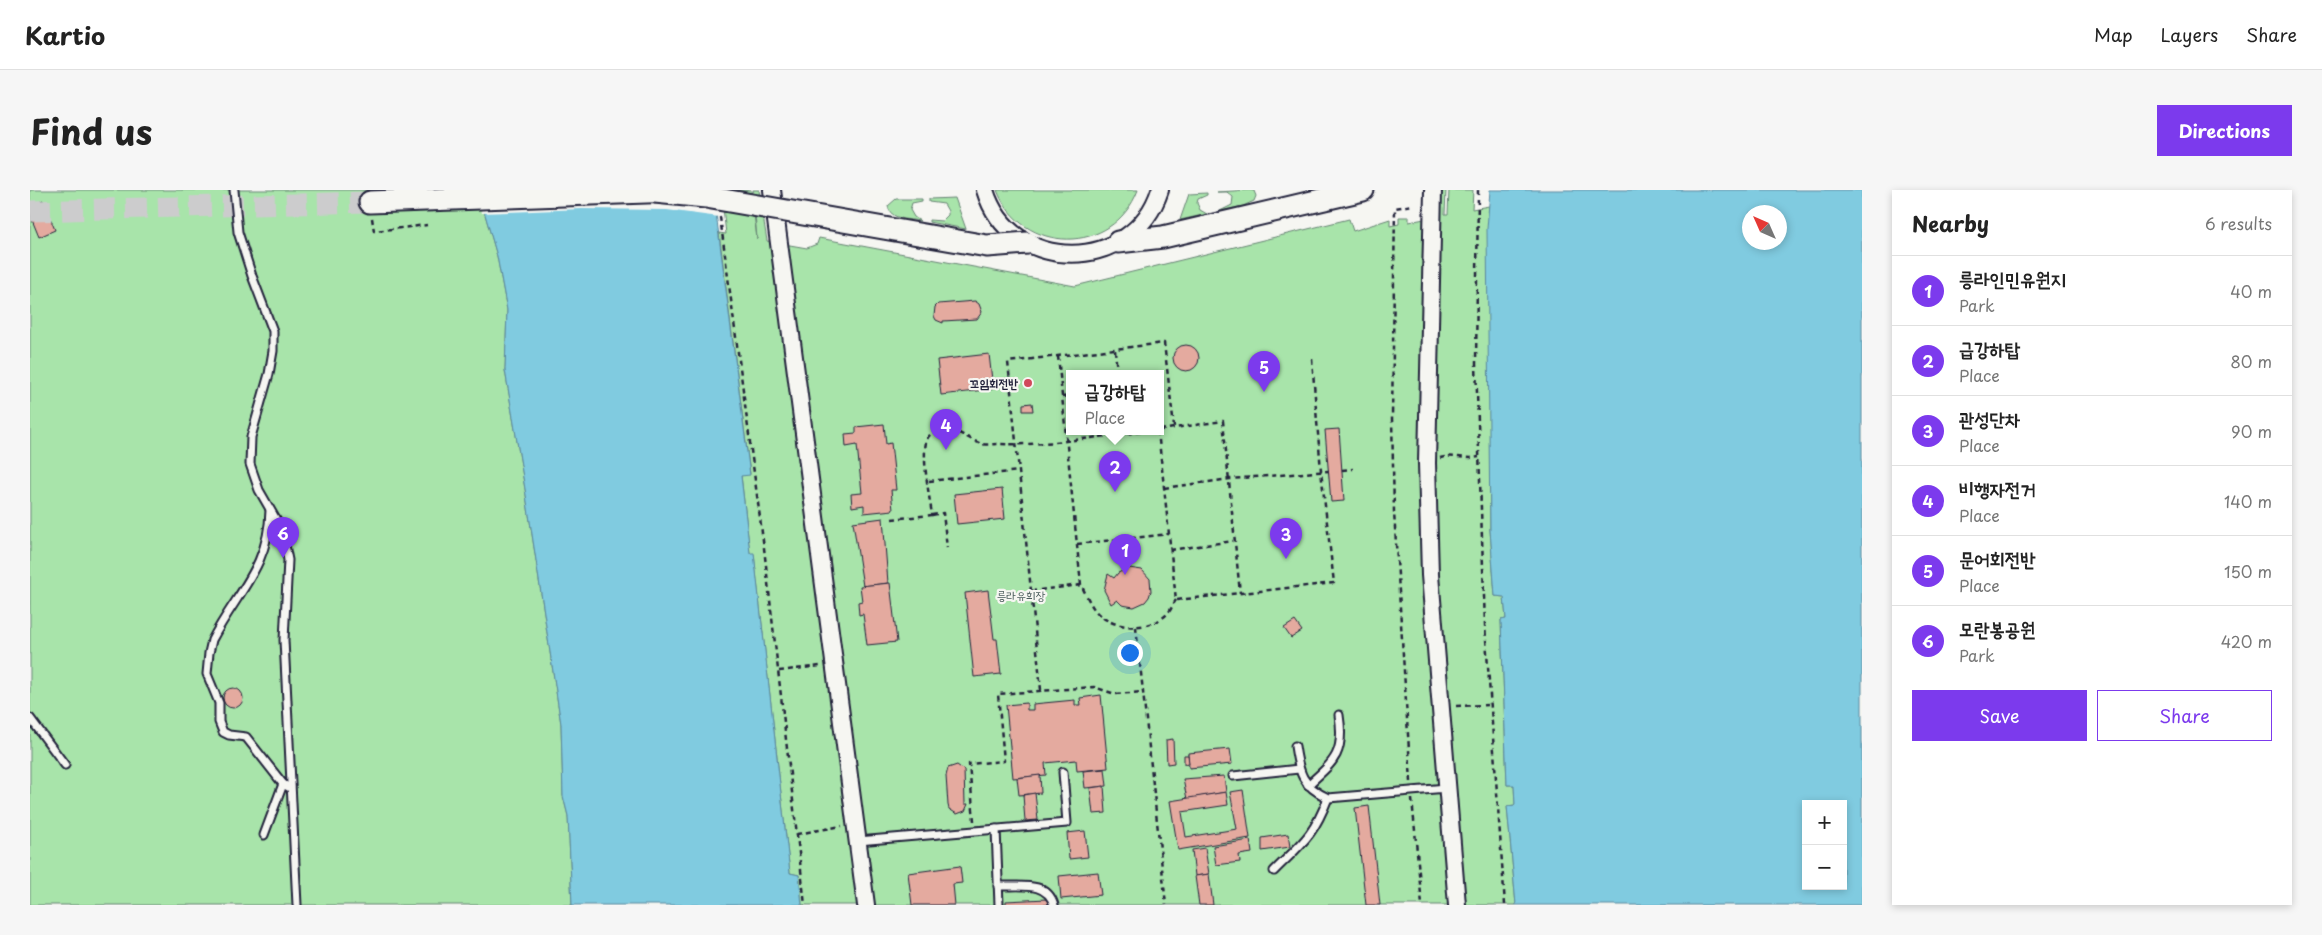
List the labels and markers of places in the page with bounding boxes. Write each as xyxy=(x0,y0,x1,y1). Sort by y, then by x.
pin: 5 xyxy=(1248,351,1280,392)
place label: 꼬임회전반 xyxy=(970,374,1018,392)
marker: 꼬임회전반 xyxy=(1022,377,1034,389)
pin: 4 xyxy=(930,409,962,450)
pin: 2 xyxy=(1099,451,1131,492)
pin: 6 xyxy=(267,517,299,558)
pin: 3 xyxy=(1270,518,1302,559)
pin: 1 xyxy=(1109,534,1141,575)

